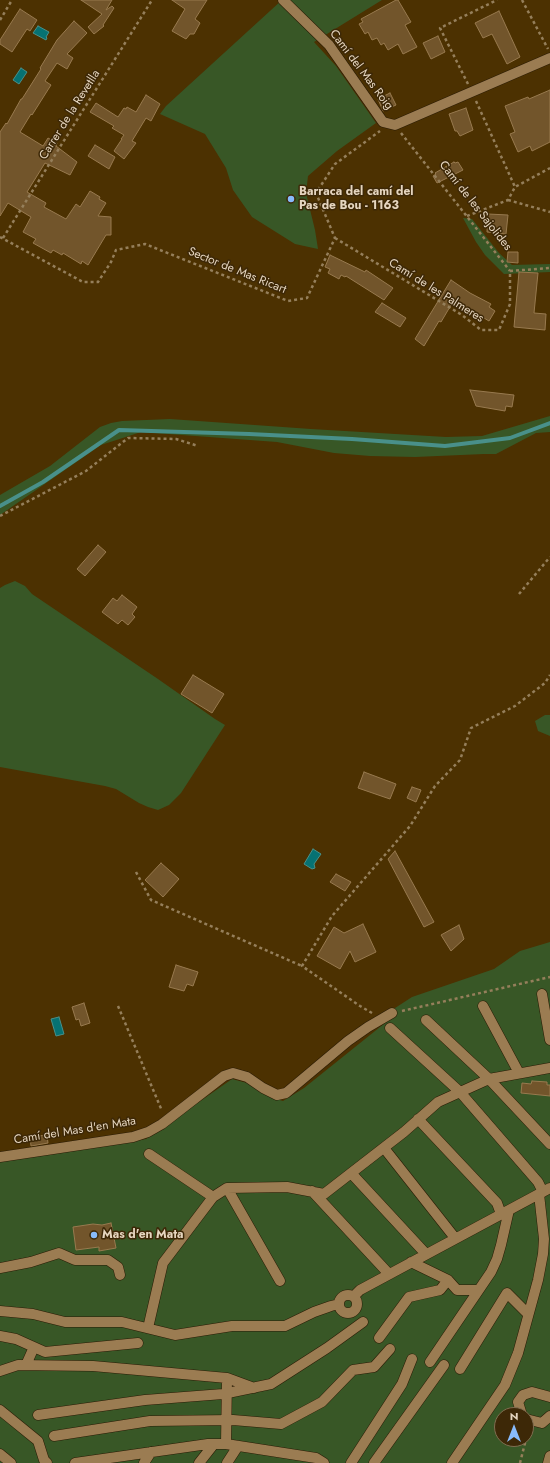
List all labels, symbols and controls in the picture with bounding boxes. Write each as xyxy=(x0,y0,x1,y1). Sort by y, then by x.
street label: Camí del Mas Roig xyxy=(326,27,396,113)
street label: Carrer de la Revetlla xyxy=(37,68,103,162)
street label: Camí de les Sajolides xyxy=(436,158,514,254)
place label: Barraca del camí del Pas de Bou - 1163 xyxy=(299,185,414,213)
marker: Barraca del camí del Pas de Bou - 1163 xyxy=(286,194,296,204)
street label: Sector de Mas Ricart xyxy=(186,245,288,297)
street label: Camí de les Palmeres xyxy=(386,256,486,326)
street label: Camí del Mas d'en Mata xyxy=(13,1114,137,1148)
place label: Mas d'en Mata xyxy=(102,1228,184,1242)
marker: Mas d'en Mata xyxy=(89,1230,99,1240)
north arrow xyxy=(494,1407,534,1447)
text: N xyxy=(510,1408,518,1424)

